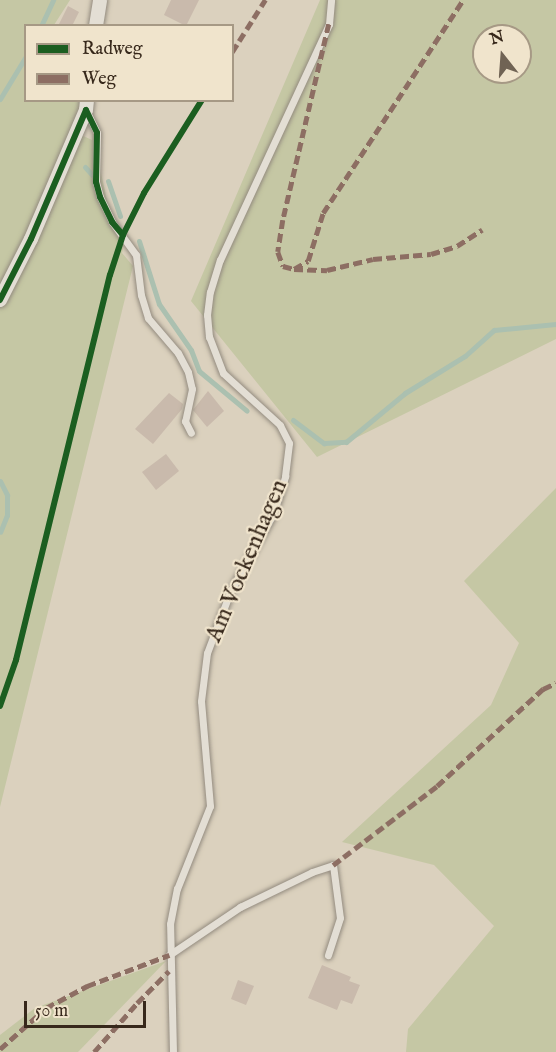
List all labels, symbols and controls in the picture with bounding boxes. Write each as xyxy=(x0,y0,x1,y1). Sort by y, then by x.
legend xyxy=(24,24,234,102)
north arrow xyxy=(472,24,532,84)
text: N xyxy=(488,27,507,50)
text: Radweg xyxy=(82,38,143,61)
text: Weg xyxy=(82,68,116,91)
street label: Am Vockenhagen xyxy=(200,475,294,647)
scale bar xyxy=(27,989,148,1027)
text: 50 m xyxy=(35,1000,68,1023)

